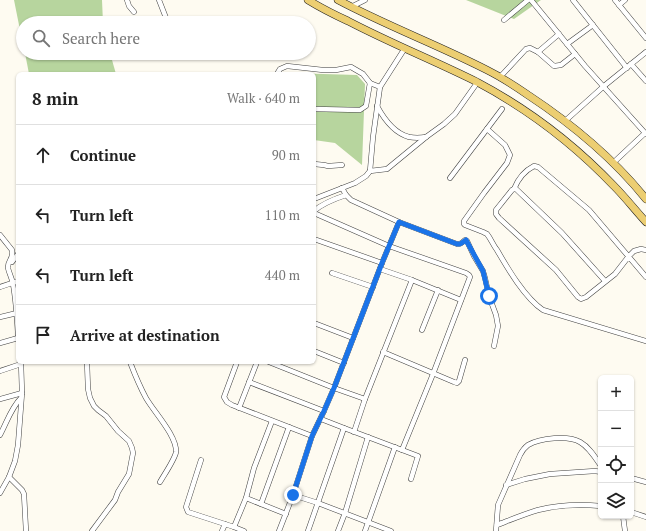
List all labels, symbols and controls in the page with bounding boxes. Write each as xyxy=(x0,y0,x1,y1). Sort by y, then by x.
search box xyxy=(16,16,316,60)
icon: search xyxy=(30,27,52,49)
text: Search here xyxy=(62,28,140,48)
text: 8 min xyxy=(32,87,79,110)
text: Walk · 640 m xyxy=(227,89,300,107)
icon: ahead xyxy=(32,144,54,166)
text: Continue xyxy=(70,145,136,165)
text: 90 m xyxy=(272,146,300,164)
icon: left xyxy=(32,204,54,226)
text: Turn left xyxy=(70,205,134,225)
text: 110 m xyxy=(265,206,300,224)
icon: left xyxy=(32,264,54,286)
text: Turn left xyxy=(70,265,134,285)
text: 440 m xyxy=(265,266,300,284)
route start xyxy=(480,287,498,305)
icon: arrive xyxy=(32,324,54,346)
text: Arrive at destination xyxy=(70,325,220,345)
map controls xyxy=(598,375,634,519)
button: + xyxy=(598,375,634,411)
button: − xyxy=(598,411,634,447)
button: locate xyxy=(598,447,634,483)
button: layers xyxy=(598,483,634,519)
route end xyxy=(284,486,302,504)

